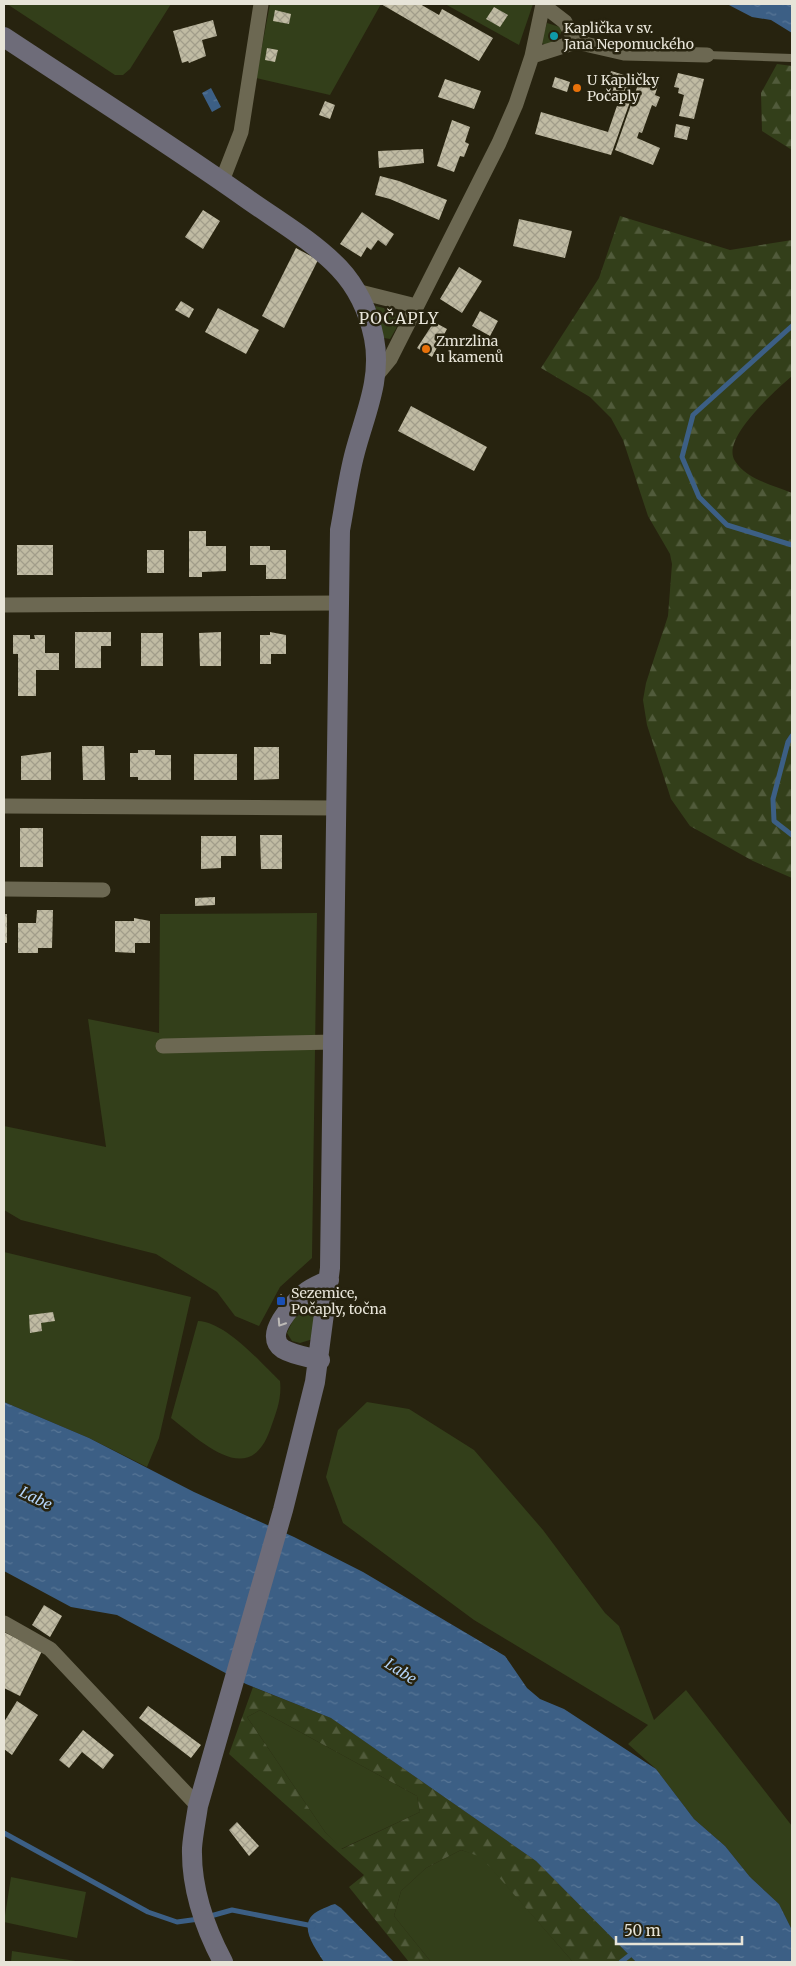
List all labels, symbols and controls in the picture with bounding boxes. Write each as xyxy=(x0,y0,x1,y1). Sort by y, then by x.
place label: Kaplička v sv. Jana Nepomuckého xyxy=(563,19,694,53)
marker: Kaplička v sv. Jana Nepomuckého xyxy=(548,30,560,42)
place label: U Kapličky Počaply xyxy=(587,71,660,105)
marker: U Kapličky Počaply xyxy=(571,82,583,94)
district label: POČAPLY xyxy=(359,308,439,328)
place label: Zmrzlina u kamenů xyxy=(436,332,504,366)
marker: Zmrzlina u kamenů xyxy=(420,343,432,355)
place label: Sezemice, Počaply, točna xyxy=(291,1284,387,1318)
marker: Sezemice, Počaply, točna xyxy=(275,1295,287,1307)
one-way arrow xyxy=(277,1318,287,1327)
water label: Labe xyxy=(17,1482,56,1514)
water label: Labe xyxy=(382,1654,421,1688)
scale bar xyxy=(616,1914,742,1946)
text: 50 m xyxy=(624,1921,661,1940)

